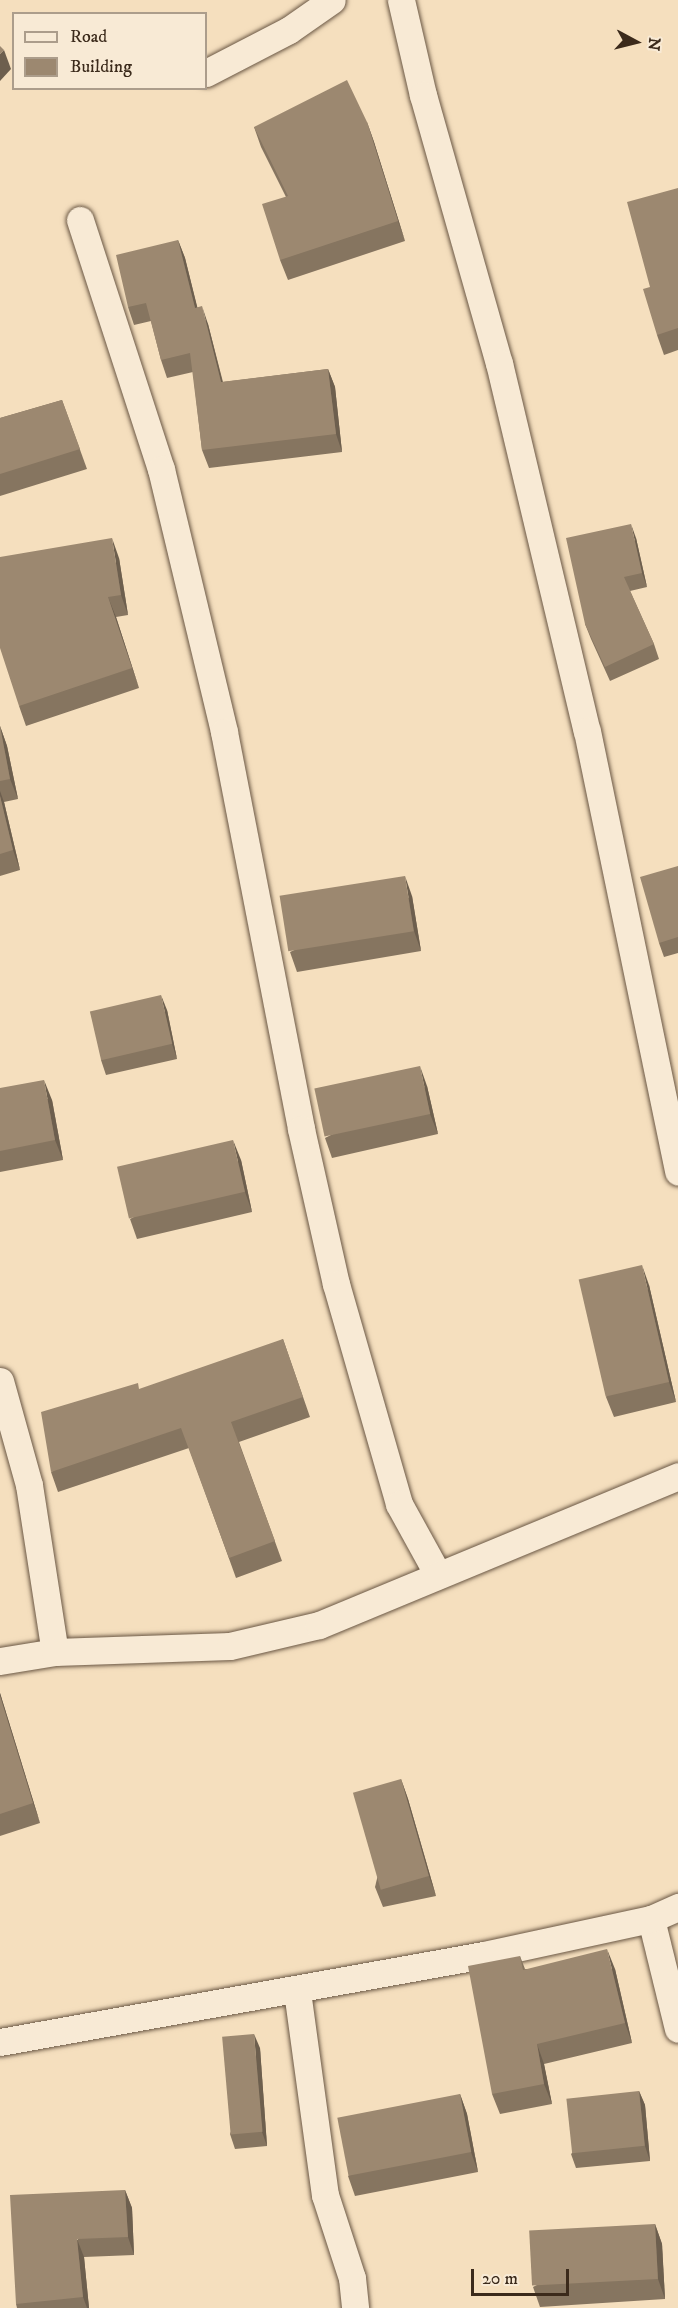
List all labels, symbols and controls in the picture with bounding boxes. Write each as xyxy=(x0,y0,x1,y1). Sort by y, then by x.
legend xyxy=(12,12,207,90)
north arrow xyxy=(606,12,666,72)
text: Road xyxy=(70,26,107,48)
text: N xyxy=(643,36,665,52)
text: Building xyxy=(70,56,132,78)
scale bar xyxy=(474,2257,572,2295)
text: 20 m xyxy=(482,2268,518,2290)

